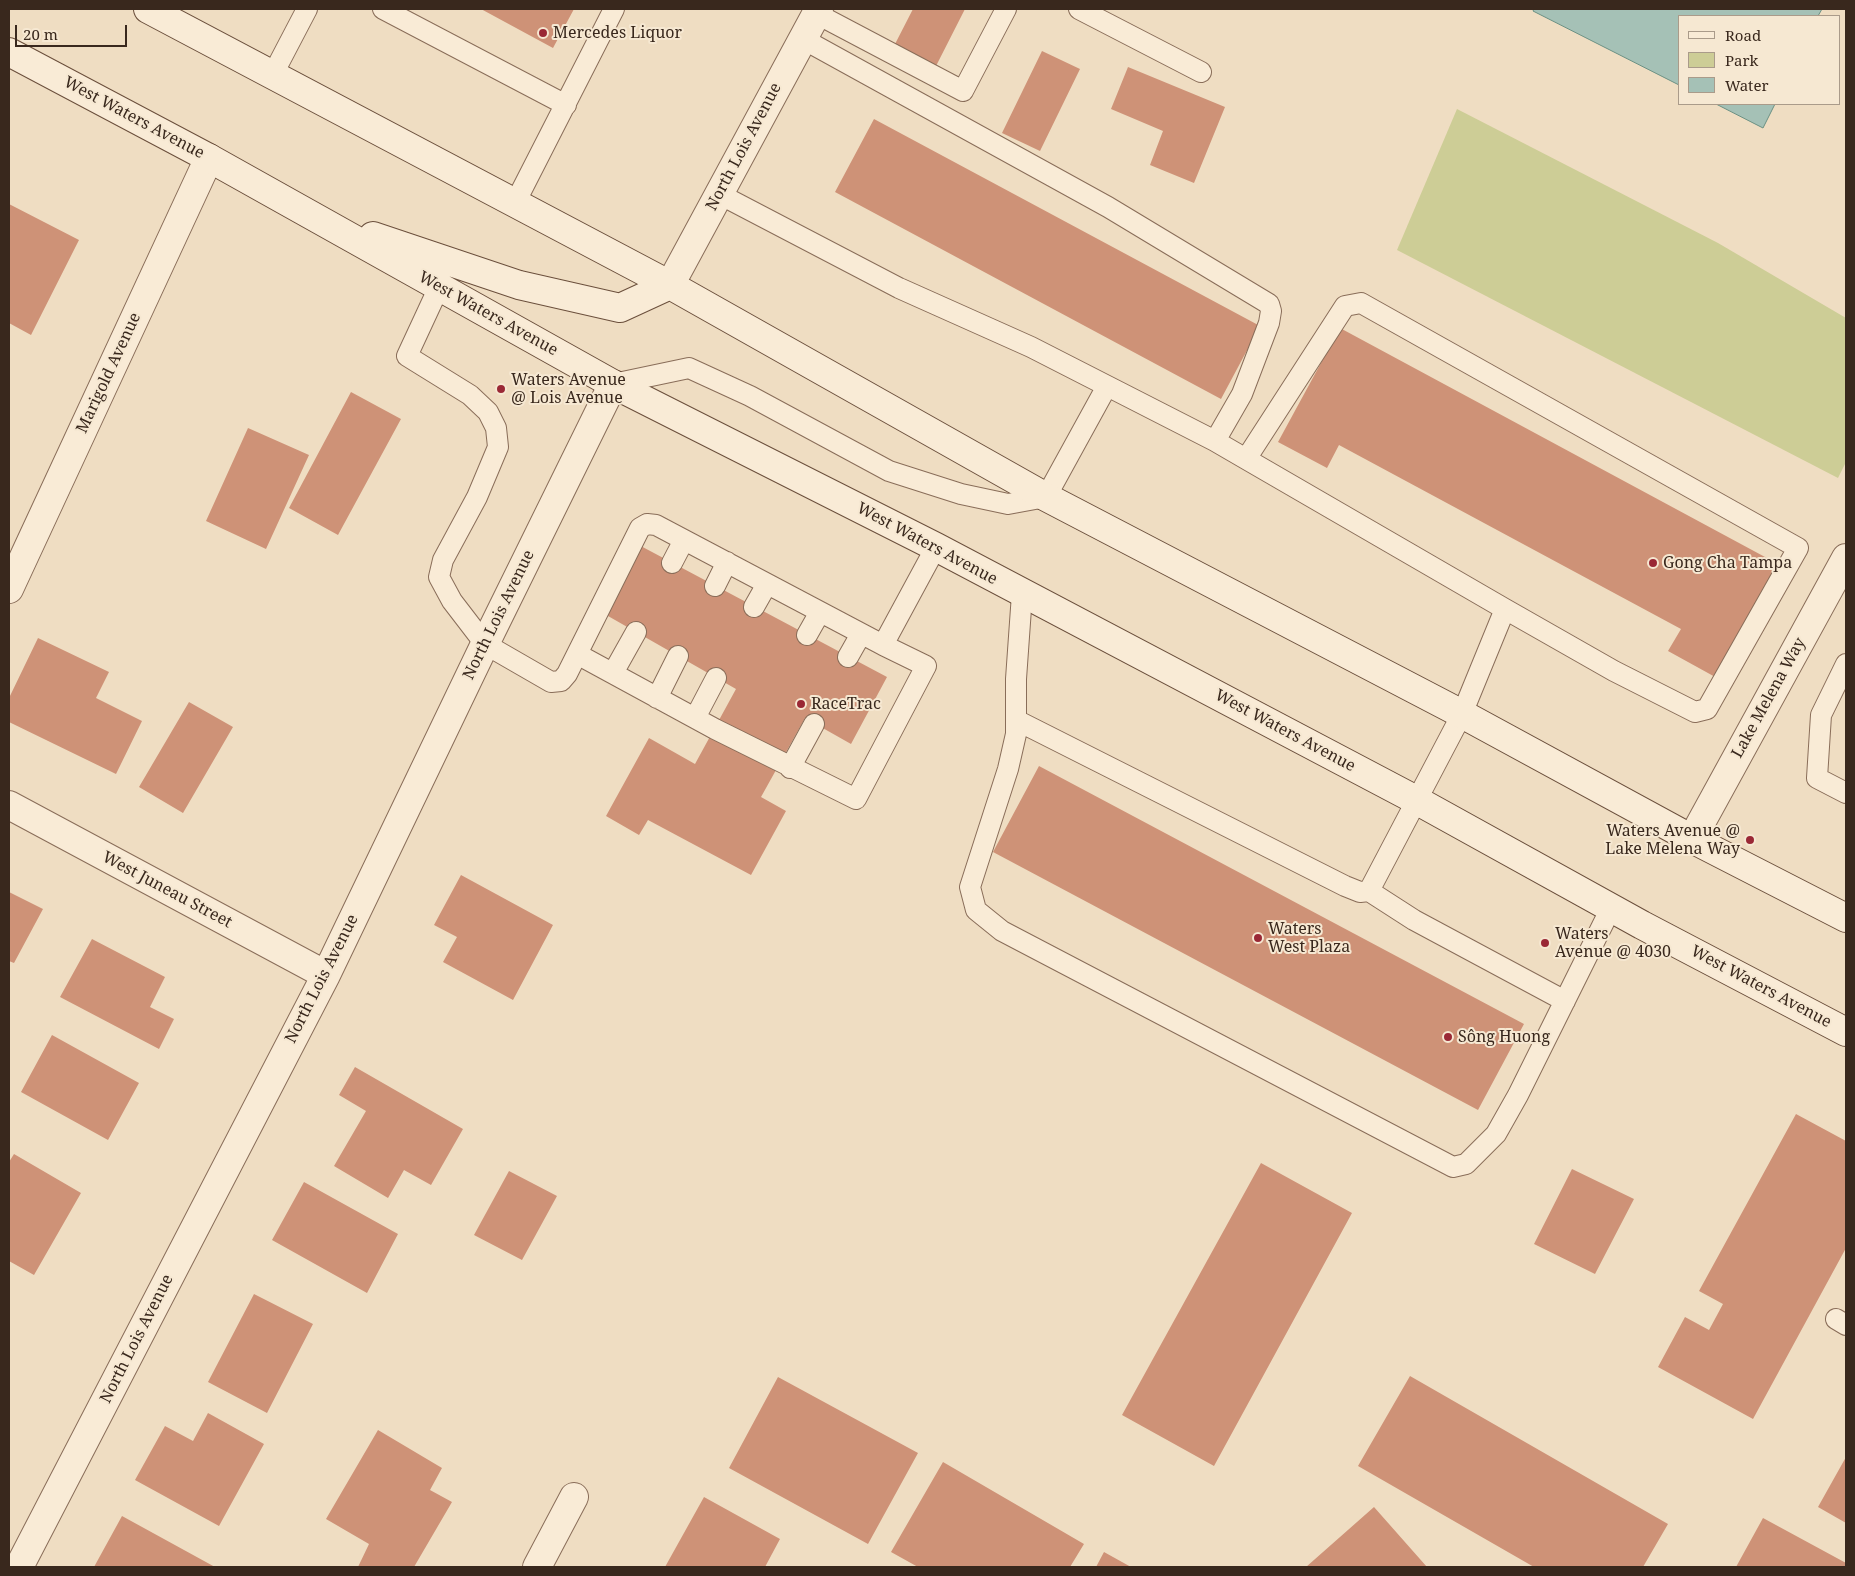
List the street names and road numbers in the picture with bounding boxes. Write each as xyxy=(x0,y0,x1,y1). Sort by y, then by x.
street label: West Waters Avenue xyxy=(60,73,208,163)
street label: North Lois Avenue xyxy=(702,80,786,214)
street label: West Waters Avenue xyxy=(415,268,561,360)
street label: Marigold Avenue xyxy=(73,310,145,436)
street label: West Waters Avenue xyxy=(853,499,1001,589)
street label: North Lois Avenue xyxy=(459,547,539,683)
street label: Lake Melena Way xyxy=(1728,634,1810,762)
street label: West Waters Avenue xyxy=(1211,686,1359,776)
street label: West Juneau Street xyxy=(99,848,235,932)
street label: North Lois Avenue xyxy=(281,911,363,1047)
street label: West Waters Avenue xyxy=(1687,942,1835,1032)
street label: North Lois Avenue xyxy=(96,1271,178,1407)

